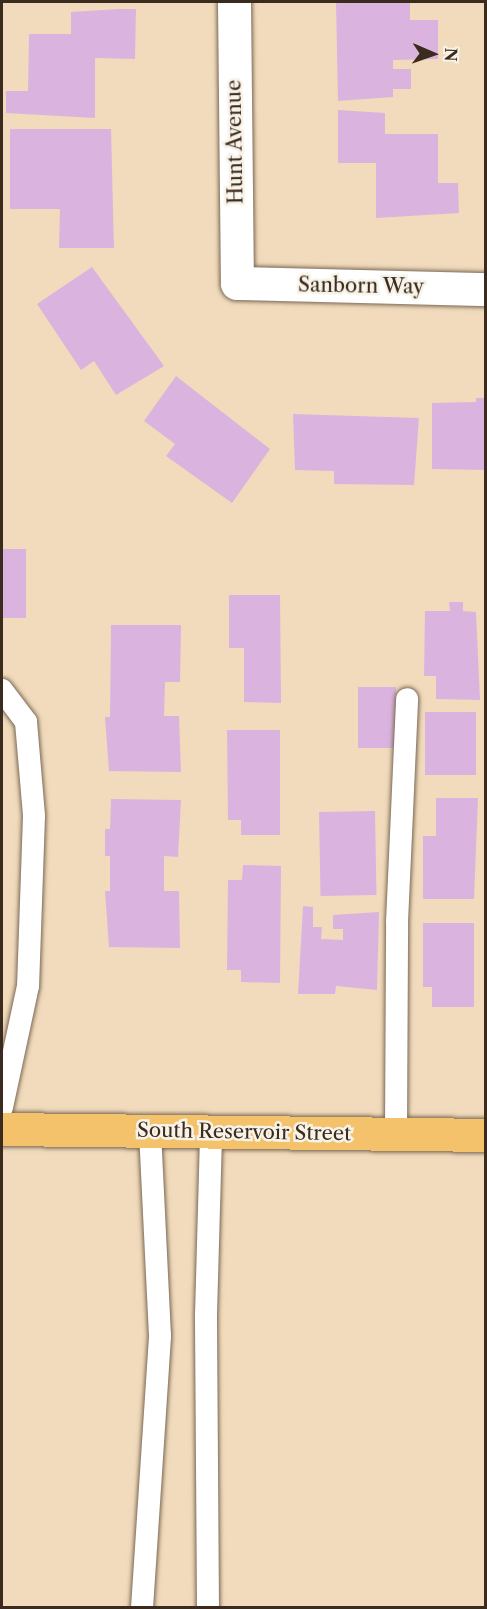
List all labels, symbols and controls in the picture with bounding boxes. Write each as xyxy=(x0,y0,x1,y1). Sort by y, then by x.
north arrow xyxy=(403,24,463,84)
text: N xyxy=(441,47,461,62)
street label: Hunt Avenue xyxy=(222,79,248,205)
street label: Sanborn Way xyxy=(297,273,425,299)
street label: South Reservoir Street xyxy=(137,1118,351,1146)

